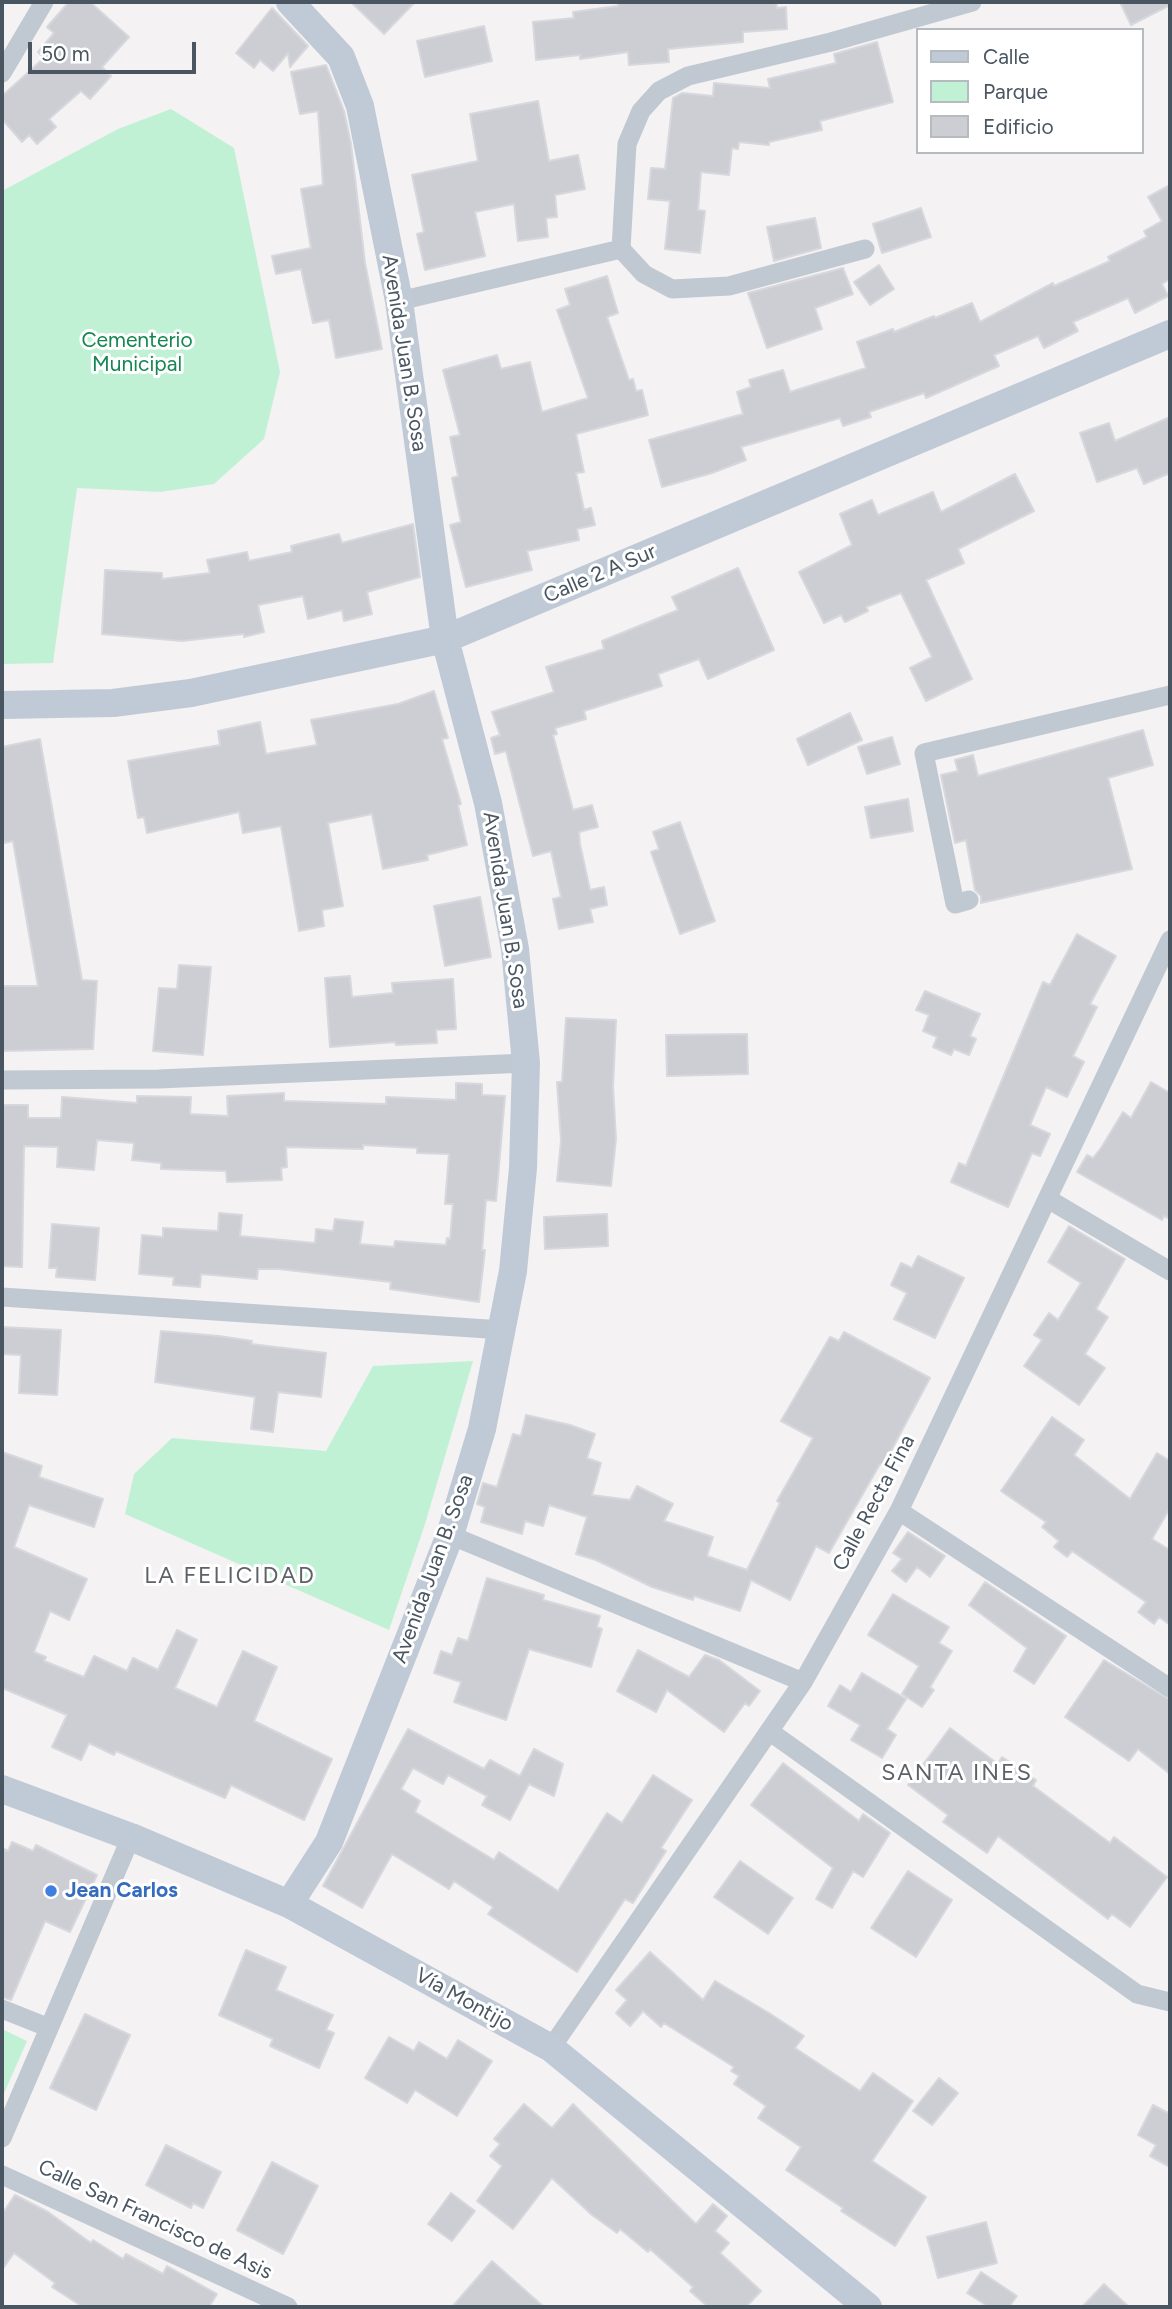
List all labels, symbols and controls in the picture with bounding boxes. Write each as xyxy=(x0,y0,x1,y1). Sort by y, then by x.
scale bar xyxy=(32,28,200,72)
legend xyxy=(916,28,1144,154)
text: 50 m xyxy=(41,41,90,66)
text: Calle xyxy=(983,44,1030,69)
text: Parque xyxy=(983,79,1048,104)
text: Edificio xyxy=(983,114,1054,139)
street label: Avenida Juan B. Sosa xyxy=(376,253,432,453)
park label: Cementerio Municipal xyxy=(81,328,193,378)
street label: Calle 2 A Sur xyxy=(540,539,660,609)
street label: Avenida Juan B. Sosa xyxy=(477,810,533,1010)
street label: Calle Recta Fina xyxy=(828,1431,920,1575)
street label: Avenida Juan B. Sosa xyxy=(387,1471,479,1667)
district label: LA FELICIDAD xyxy=(146,1562,314,1590)
district label: SANTA INES xyxy=(882,1759,1032,1787)
place label: Jean Carlos xyxy=(65,1878,178,1904)
marker: Jean Carlos xyxy=(43,1883,59,1899)
street label: Vía Montijo xyxy=(411,1963,517,2037)
street label: Calle San Francisco de Asis xyxy=(34,2155,276,2285)

